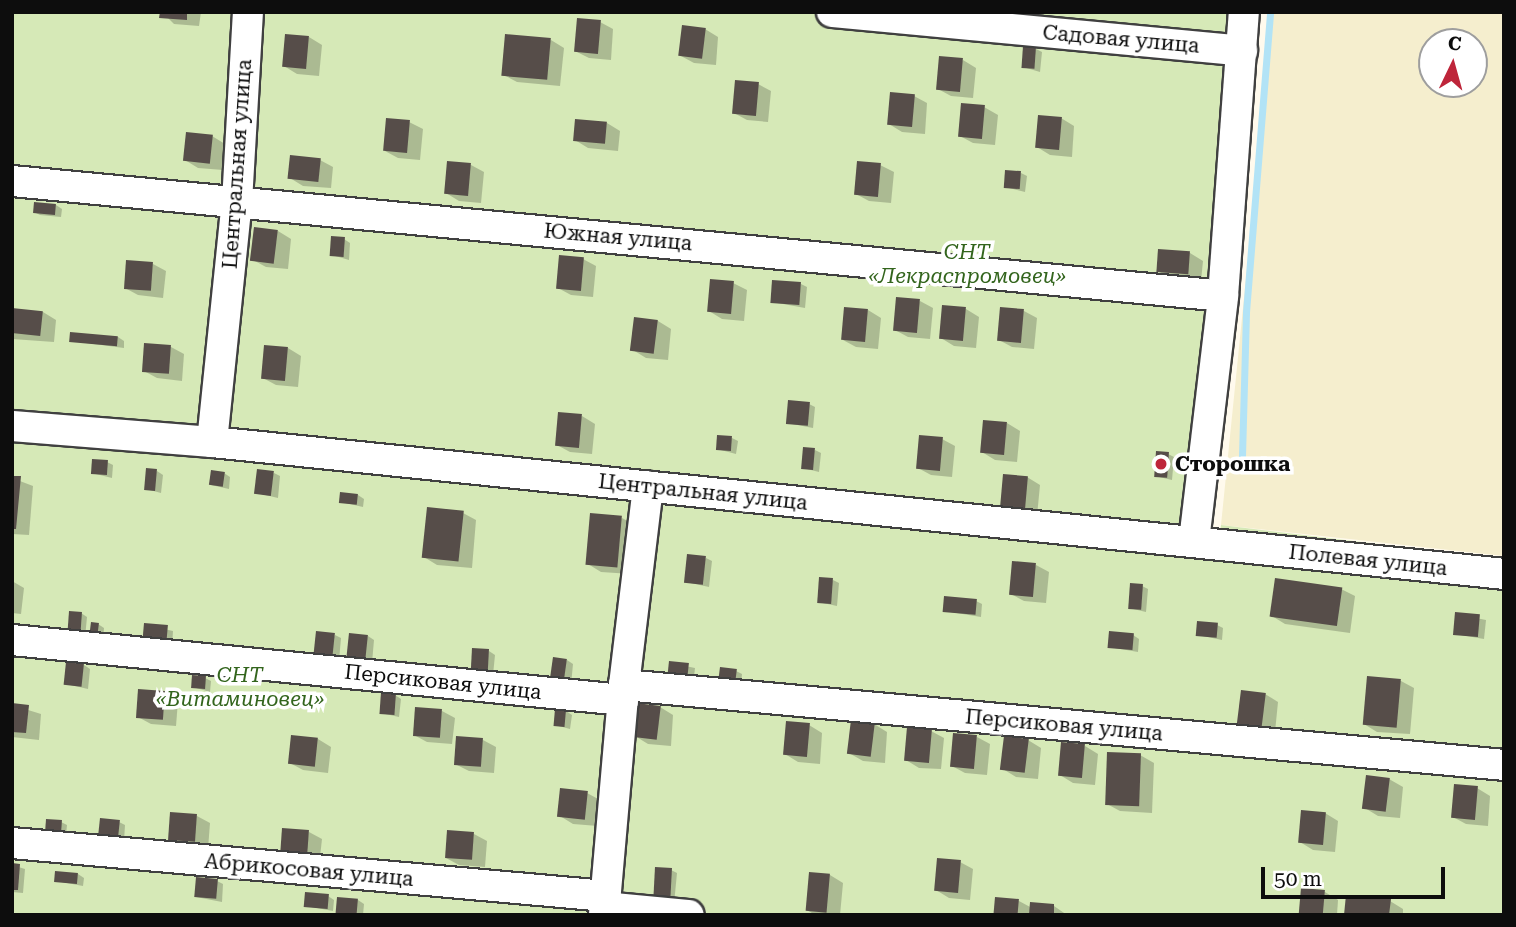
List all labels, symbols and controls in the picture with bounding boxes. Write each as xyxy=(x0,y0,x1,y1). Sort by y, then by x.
street label: Садовая улица xyxy=(1042,20,1200,58)
north arrow xyxy=(1418,28,1488,98)
text: С xyxy=(1447,32,1462,56)
street label: Центральная улица xyxy=(217,58,257,270)
street label: Южная улица xyxy=(543,218,693,256)
park label: СНТ «Лекраспромовец» xyxy=(868,239,1066,289)
place label: Сторошка xyxy=(1175,451,1290,477)
marker: Сторошка xyxy=(1153,456,1169,472)
street label: Центральная улица xyxy=(597,468,809,516)
street label: Полевая улица xyxy=(1287,539,1449,581)
street label: Персиковая улица xyxy=(343,659,543,705)
park label: СНТ «Витаминовец» xyxy=(156,662,324,712)
street label: Персиковая улица xyxy=(964,704,1164,746)
street label: Абрикосовая улица xyxy=(203,848,415,892)
scale bar xyxy=(1264,853,1448,897)
text: 50 m xyxy=(1274,867,1322,891)

